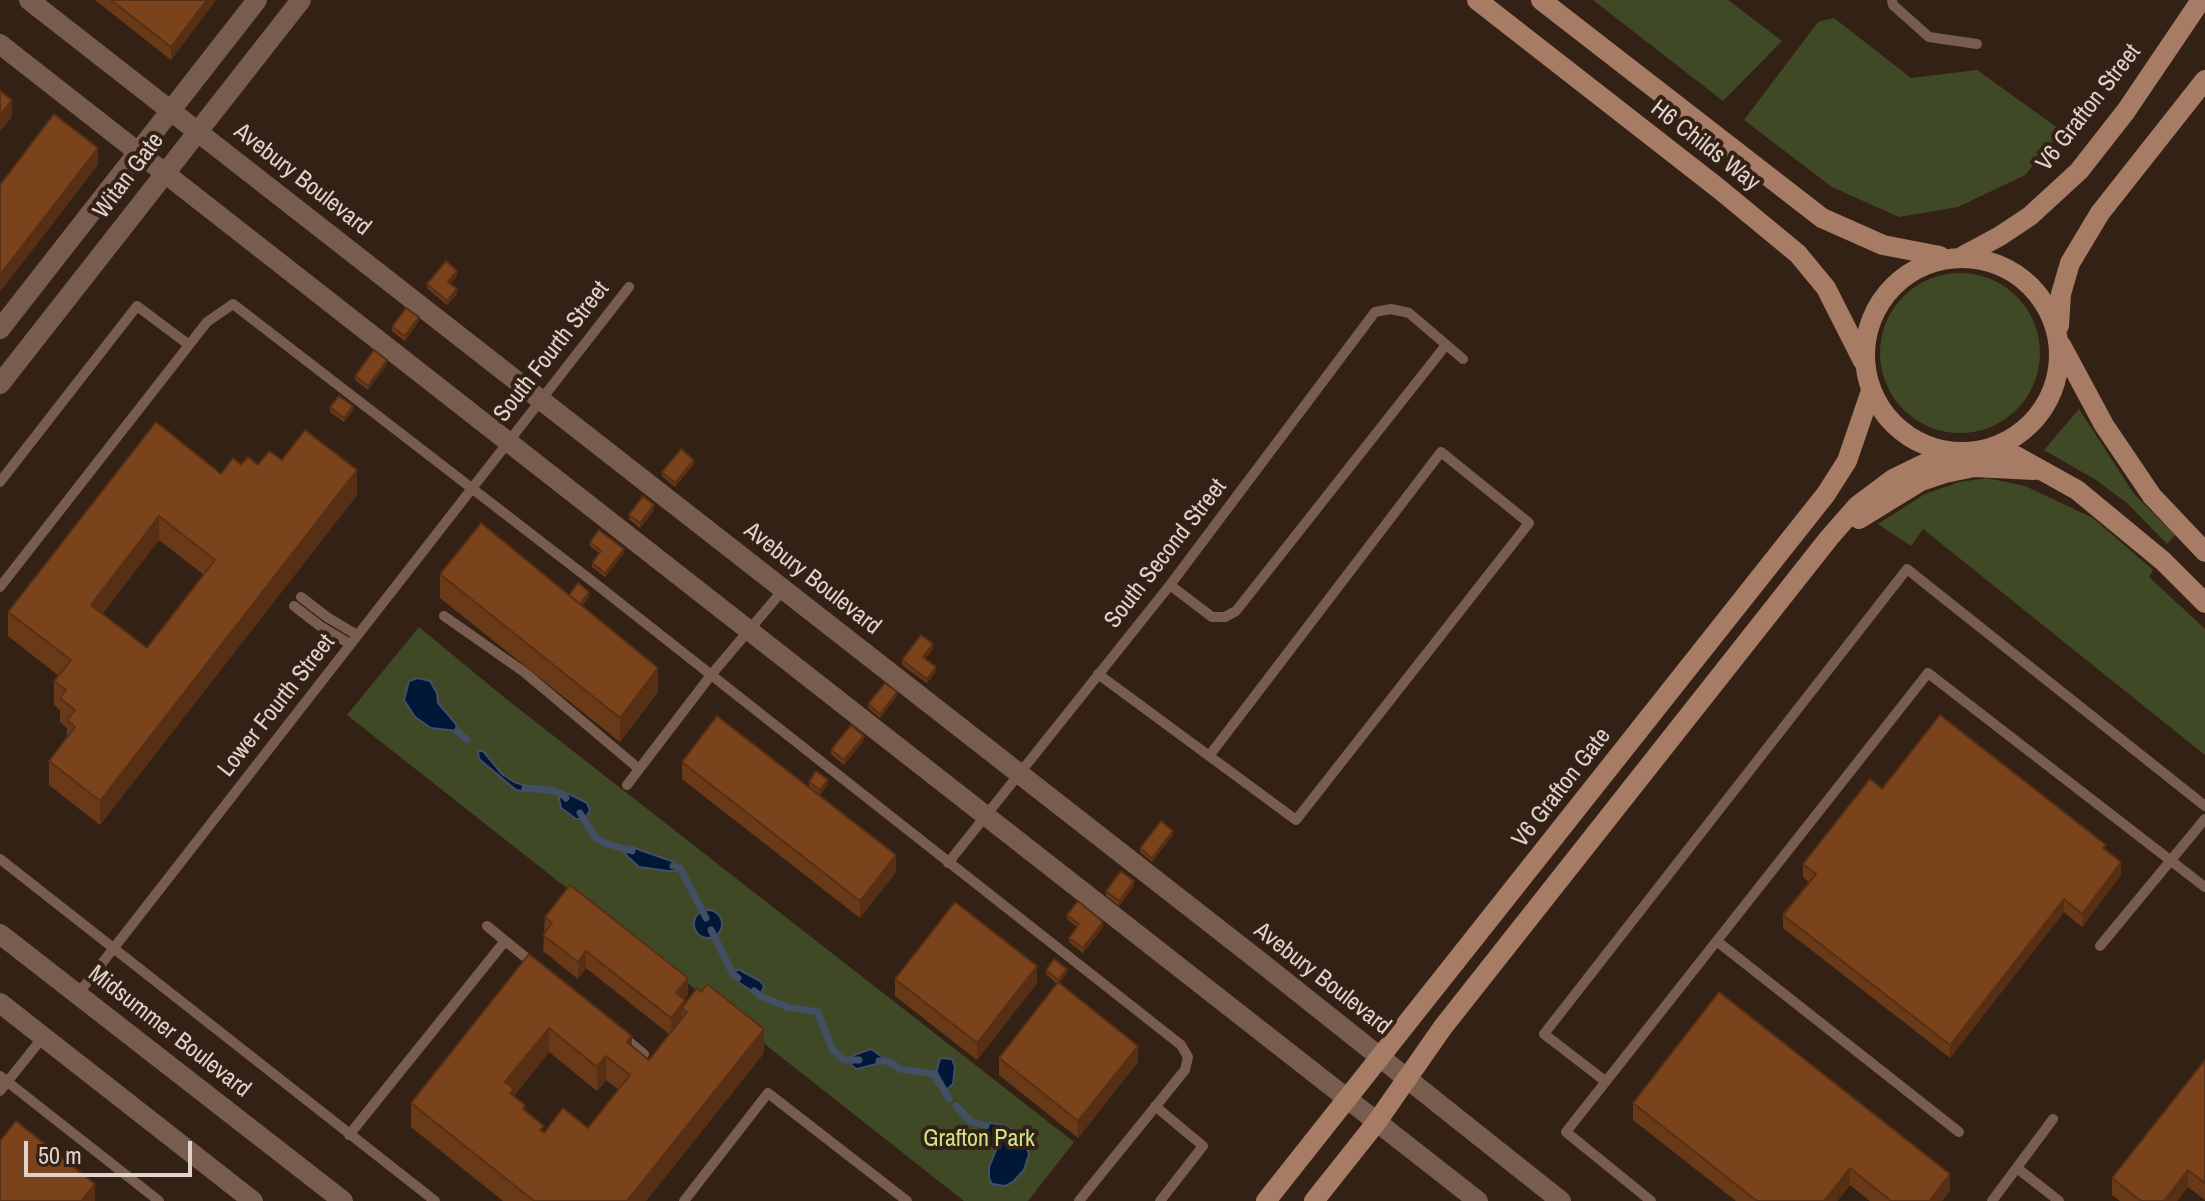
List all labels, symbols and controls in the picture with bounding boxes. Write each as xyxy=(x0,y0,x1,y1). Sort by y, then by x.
street label: V6 Grafton Street xyxy=(2031,39,2147,177)
street label: H6 Childs Way xyxy=(1645,94,1765,198)
street label: Avebury Boulevard xyxy=(228,118,376,242)
street label: Witan Gate xyxy=(88,128,170,224)
street label: South Fourth Street xyxy=(488,276,616,428)
street label: South Second Street xyxy=(1099,474,1233,634)
street label: Avebury Boulevard xyxy=(738,517,886,641)
street label: Lower Fourth Street xyxy=(212,629,342,783)
street label: V6 Grafton Gate xyxy=(1507,723,1617,853)
street label: Avebury Boulevard xyxy=(1248,917,1396,1041)
street label: Midsummer Boulevard xyxy=(82,960,256,1104)
scale bar xyxy=(28,1125,196,1175)
park label: Grafton Park xyxy=(923,1126,1035,1154)
text: 50 m xyxy=(38,1139,82,1171)

